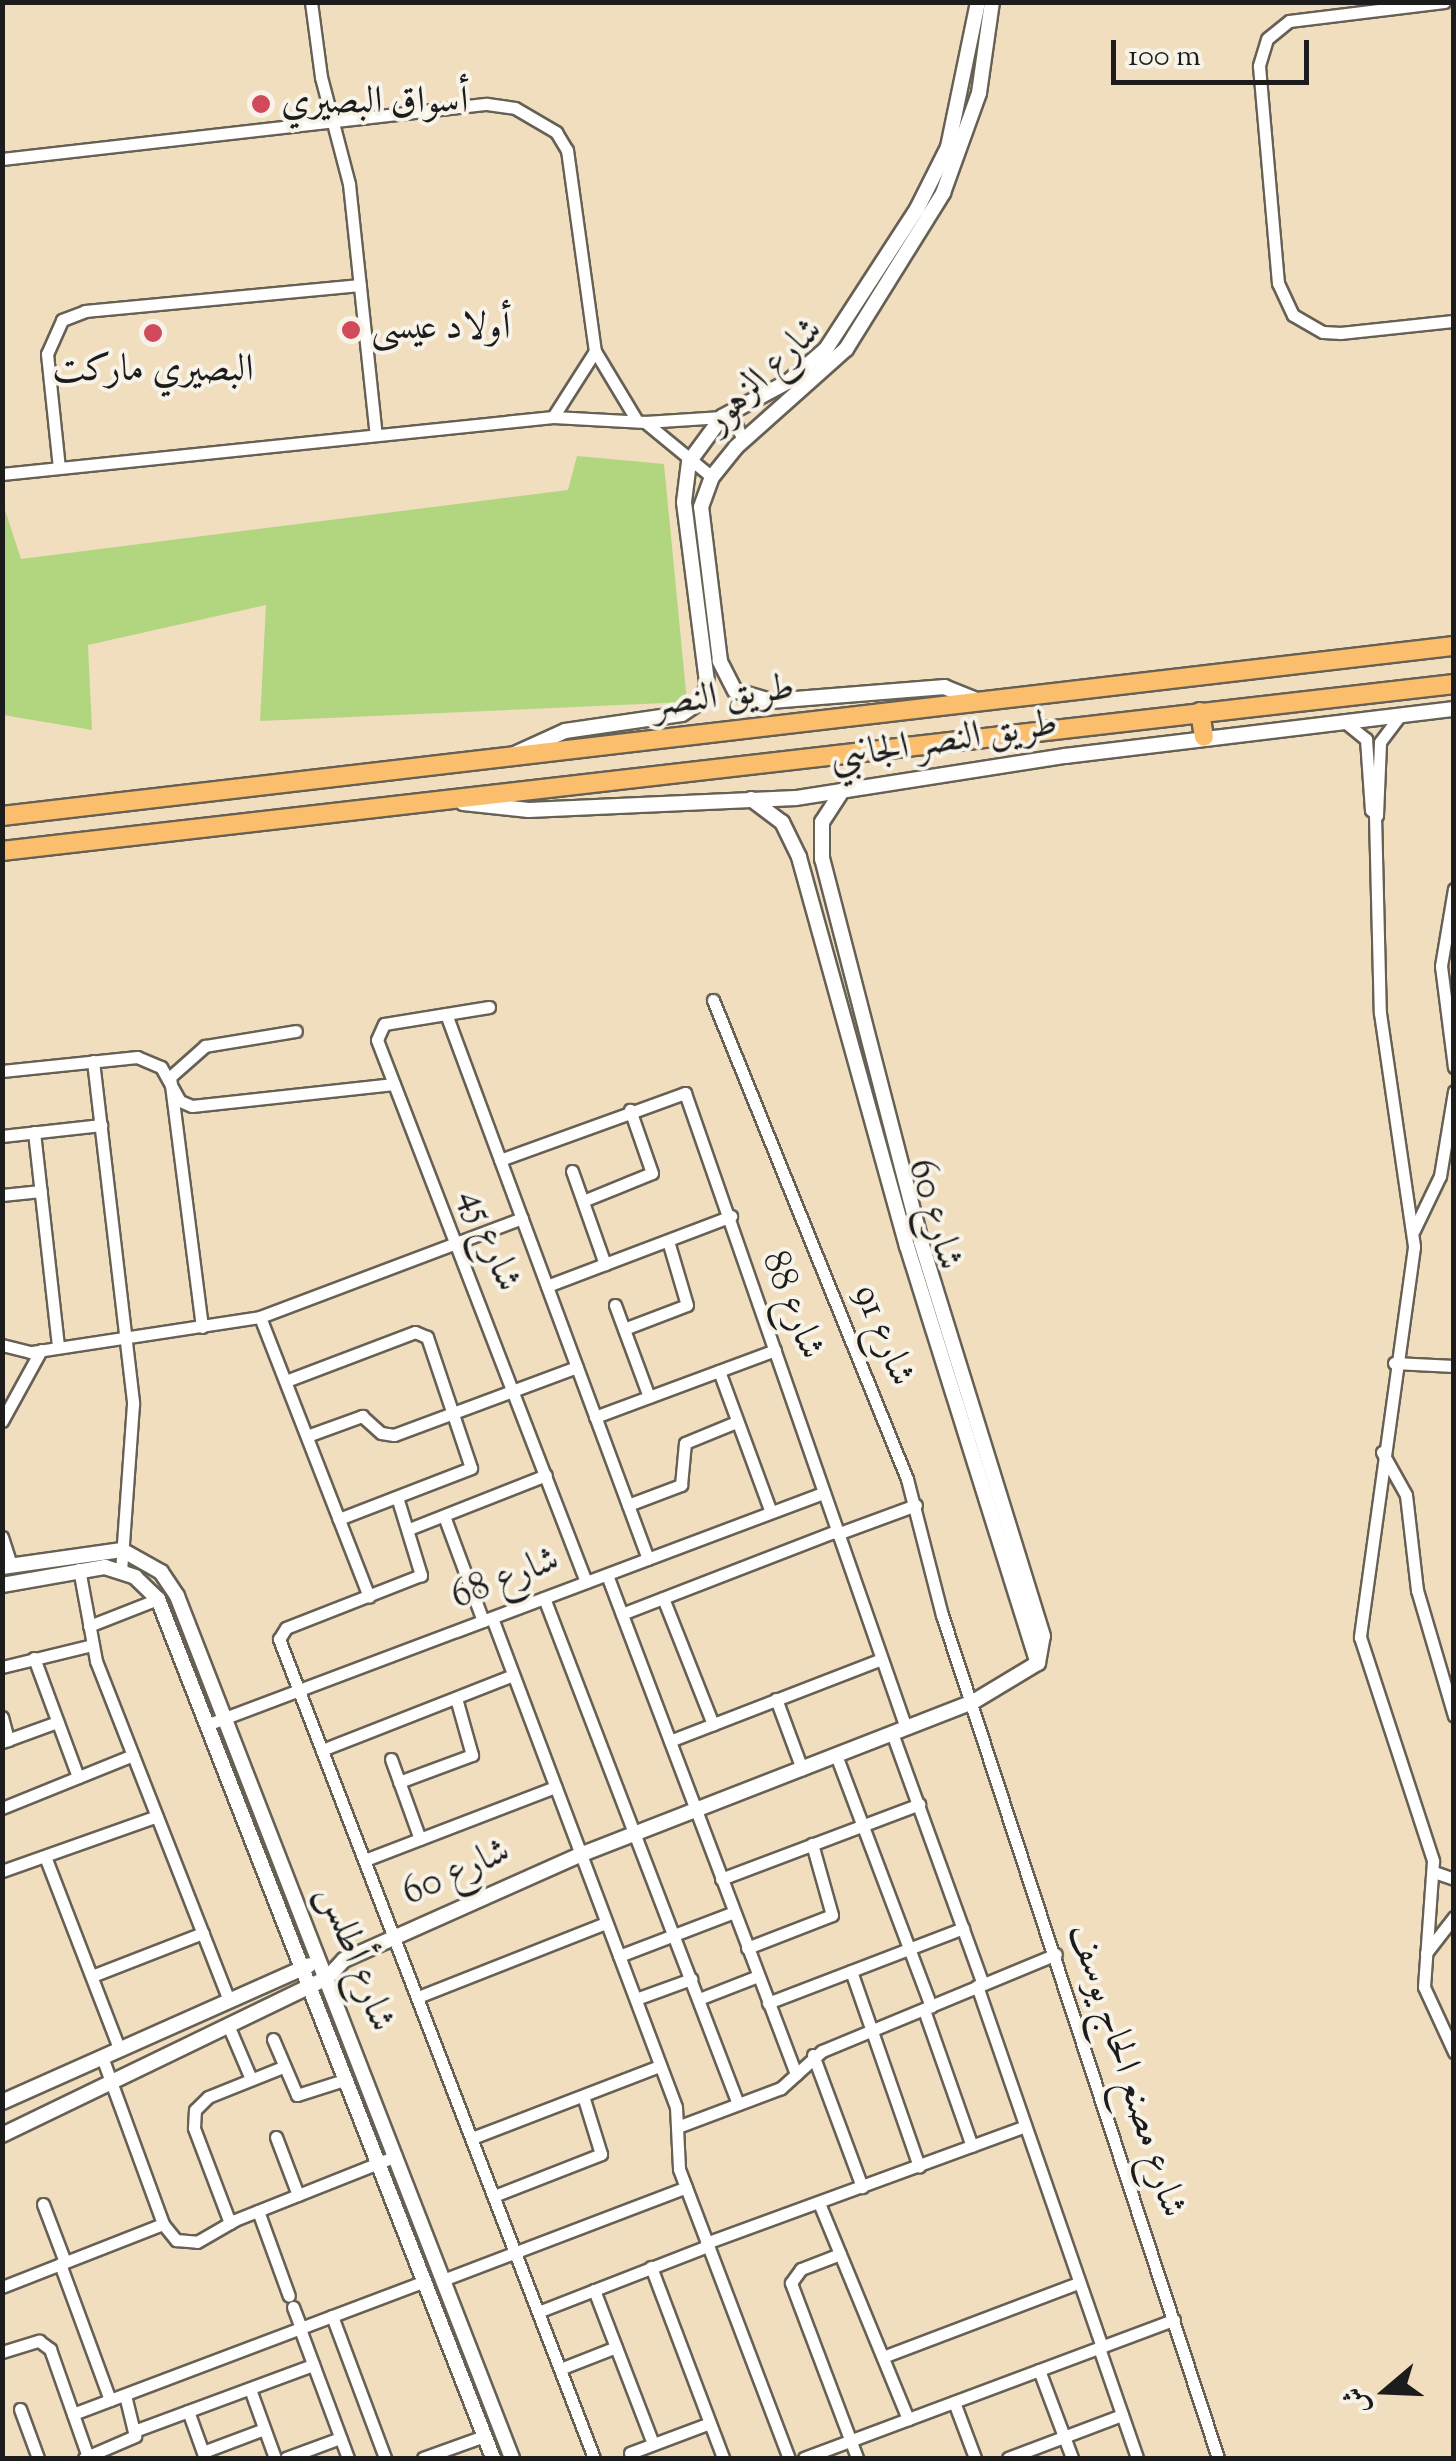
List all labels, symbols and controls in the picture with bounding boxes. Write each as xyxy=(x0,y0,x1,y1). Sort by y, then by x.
scale bar xyxy=(1116,20,1314,82)
text: 100 m xyxy=(1128,36,1201,79)
place label: أسواق البصيري xyxy=(281,81,469,127)
marker: أسواق البصيري xyxy=(250,93,272,115)
place label: أولاد عيسى xyxy=(371,307,511,353)
street label: شارع الزهور xyxy=(696,310,834,444)
marker: أولاد عيسى xyxy=(340,319,362,341)
marker: البصيري ماركت xyxy=(142,322,164,344)
place label: البصيري ماركت xyxy=(52,349,254,395)
street label: طريق النصر xyxy=(651,667,797,729)
street label: طريق النصر الجانبي xyxy=(827,703,1061,783)
street label: شارع 60 xyxy=(896,1154,970,1276)
street label: شارع 45 xyxy=(447,1183,529,1299)
street label: شارع 88 xyxy=(750,1246,832,1366)
street label: شارع 91 xyxy=(841,1279,923,1393)
street label: شارع 68 xyxy=(446,1539,566,1621)
street label: شارع 60 xyxy=(396,1830,518,1918)
street label: شارع أطلس xyxy=(305,1879,403,2039)
street label: شارع مصنع الحاج يوسف xyxy=(1056,1918,1194,2224)
north arrow xyxy=(1336,2341,1436,2441)
text: ش xyxy=(1334,2381,1381,2420)

